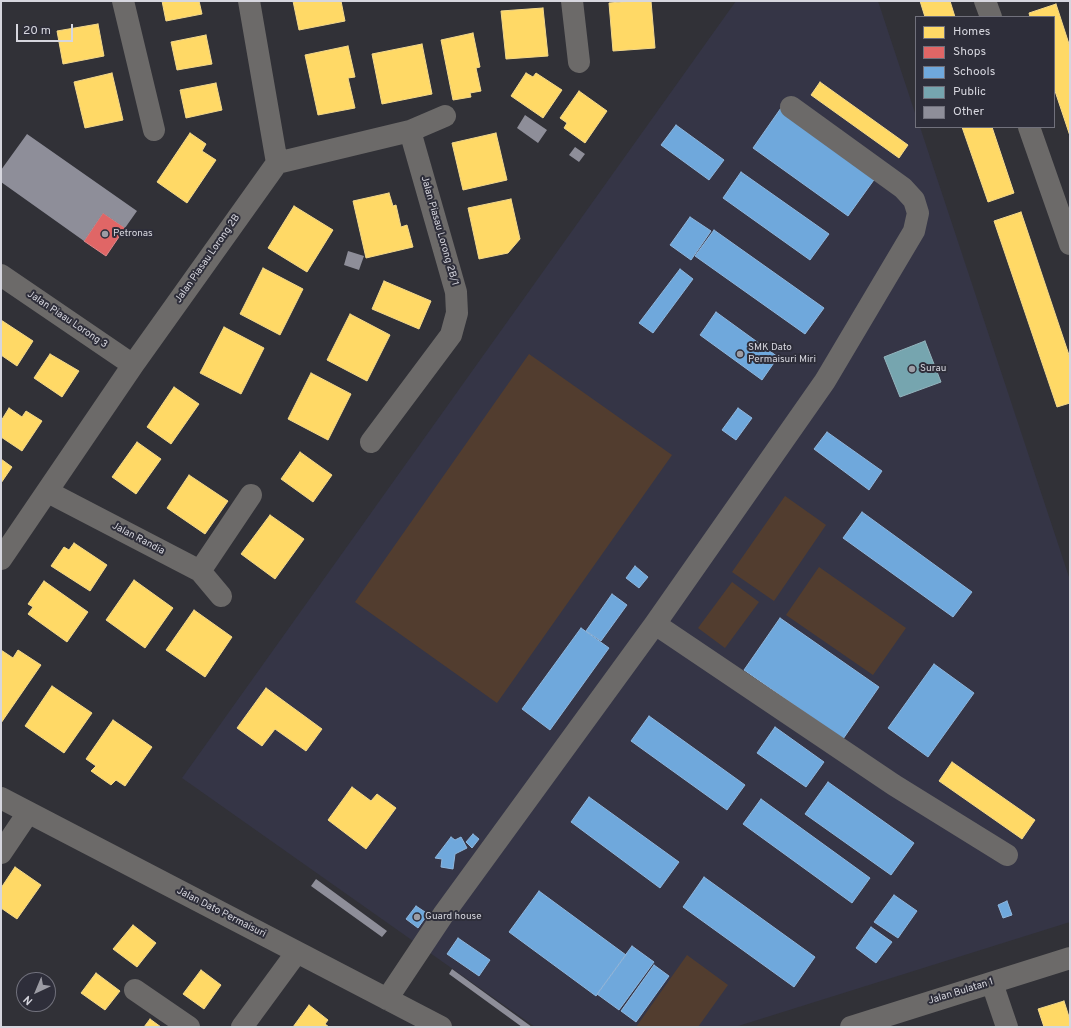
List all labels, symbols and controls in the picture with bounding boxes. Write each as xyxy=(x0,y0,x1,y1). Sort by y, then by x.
scale bar xyxy=(18,16,75,42)
legend xyxy=(915,16,1055,128)
text: 20 m xyxy=(23,23,51,39)
text: Homes xyxy=(953,24,990,40)
text: Shops xyxy=(953,44,986,60)
text: Schools xyxy=(953,64,995,80)
text: Public xyxy=(953,84,986,100)
text: Other xyxy=(953,104,984,120)
street label: Jalan Piasau Lorong 2B/1 xyxy=(418,175,460,287)
street label: Jalan Piasau Lorong 2B xyxy=(173,212,243,306)
place label: Petronas xyxy=(113,228,153,240)
marker: Petronas xyxy=(100,229,110,239)
street label: Jalan Piaau Lorong 3 xyxy=(25,289,109,351)
place label: SMK Dato Permaisuri Miri xyxy=(748,342,816,366)
marker: SMK Dato Permaisuri Miri xyxy=(735,349,745,359)
place label: Surau xyxy=(920,363,946,375)
marker: Surau xyxy=(907,364,917,374)
street label: Jalan Randia xyxy=(110,520,166,558)
street label: Jalan Dato Permaisuri xyxy=(174,885,268,941)
place label: Guard house xyxy=(425,911,482,923)
marker: Guard house xyxy=(412,912,422,922)
north arrow xyxy=(16,972,56,1012)
street label: Jalan Bulatan 1 xyxy=(927,976,995,1008)
text: N xyxy=(21,992,36,1008)

